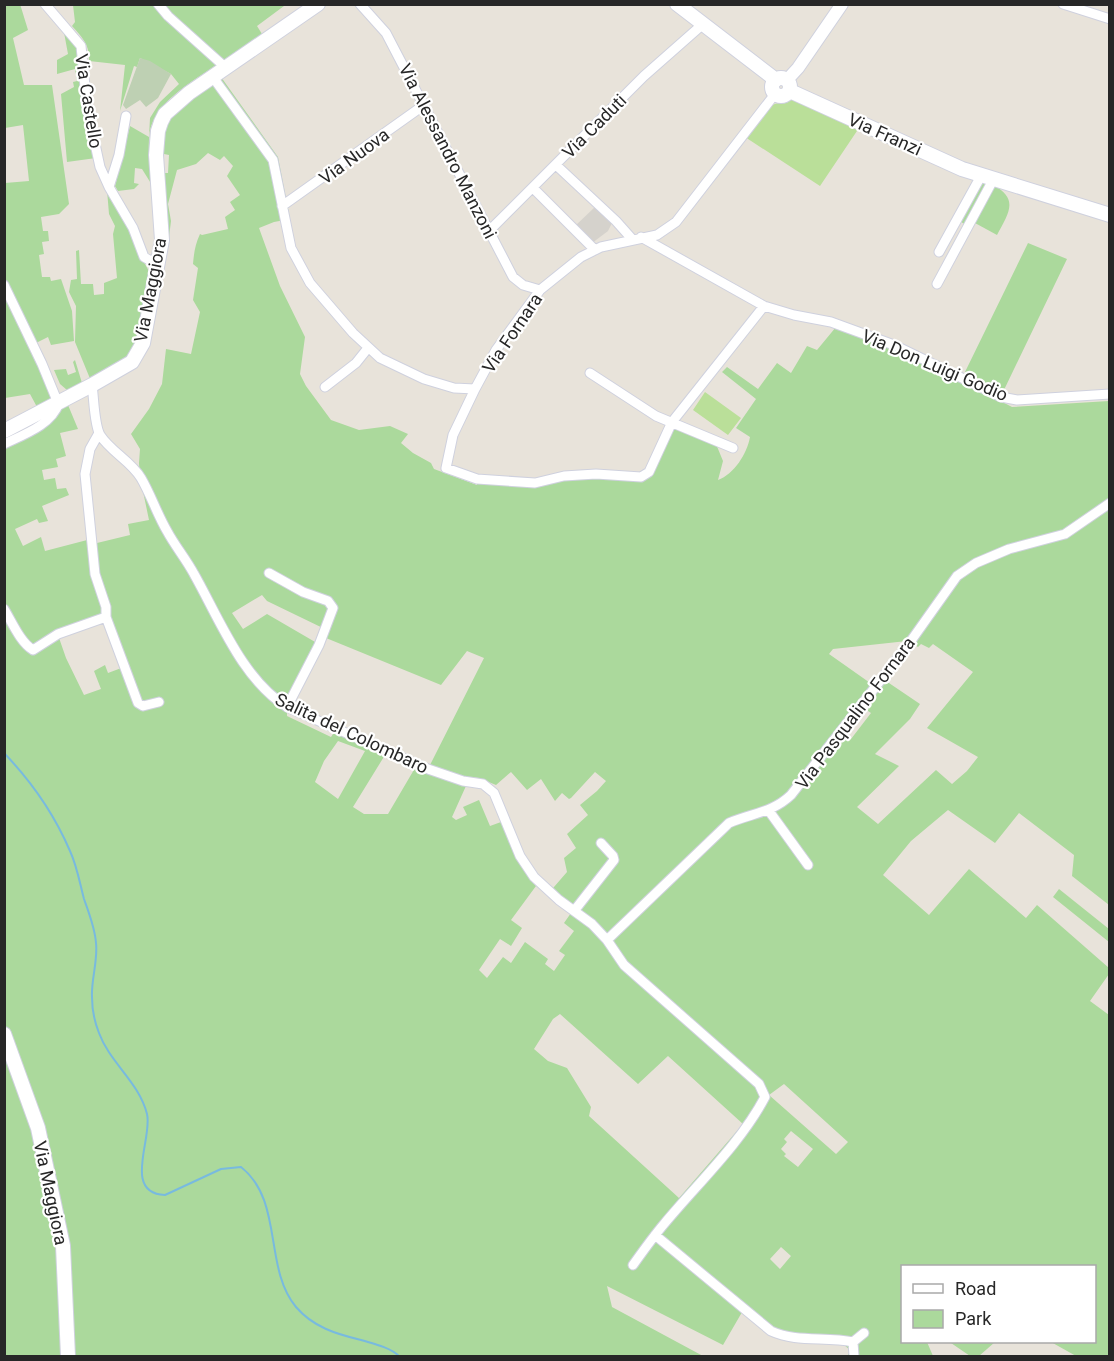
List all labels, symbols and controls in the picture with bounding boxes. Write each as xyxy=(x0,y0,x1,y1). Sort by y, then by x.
street label: Via Castello xyxy=(71,52,107,150)
street label: Via Alessandro Manzoni xyxy=(395,60,501,242)
street label: Via Caduti xyxy=(558,90,630,162)
street label: Via Franzi xyxy=(845,108,925,160)
street label: Via Nuova xyxy=(315,124,393,188)
street label: Via Maggiora xyxy=(130,236,170,344)
street label: Via Fornara xyxy=(478,289,546,377)
street label: Via Don Luigi Godio xyxy=(859,325,1011,405)
street label: Via Pasqualino Fornara xyxy=(791,633,919,793)
street label: Salita del Colombaro xyxy=(272,688,432,778)
street label: Via Maggiora xyxy=(30,1139,72,1247)
legend xyxy=(901,1265,1096,1343)
text: Road xyxy=(955,1278,996,1299)
text: Park xyxy=(955,1308,992,1329)

